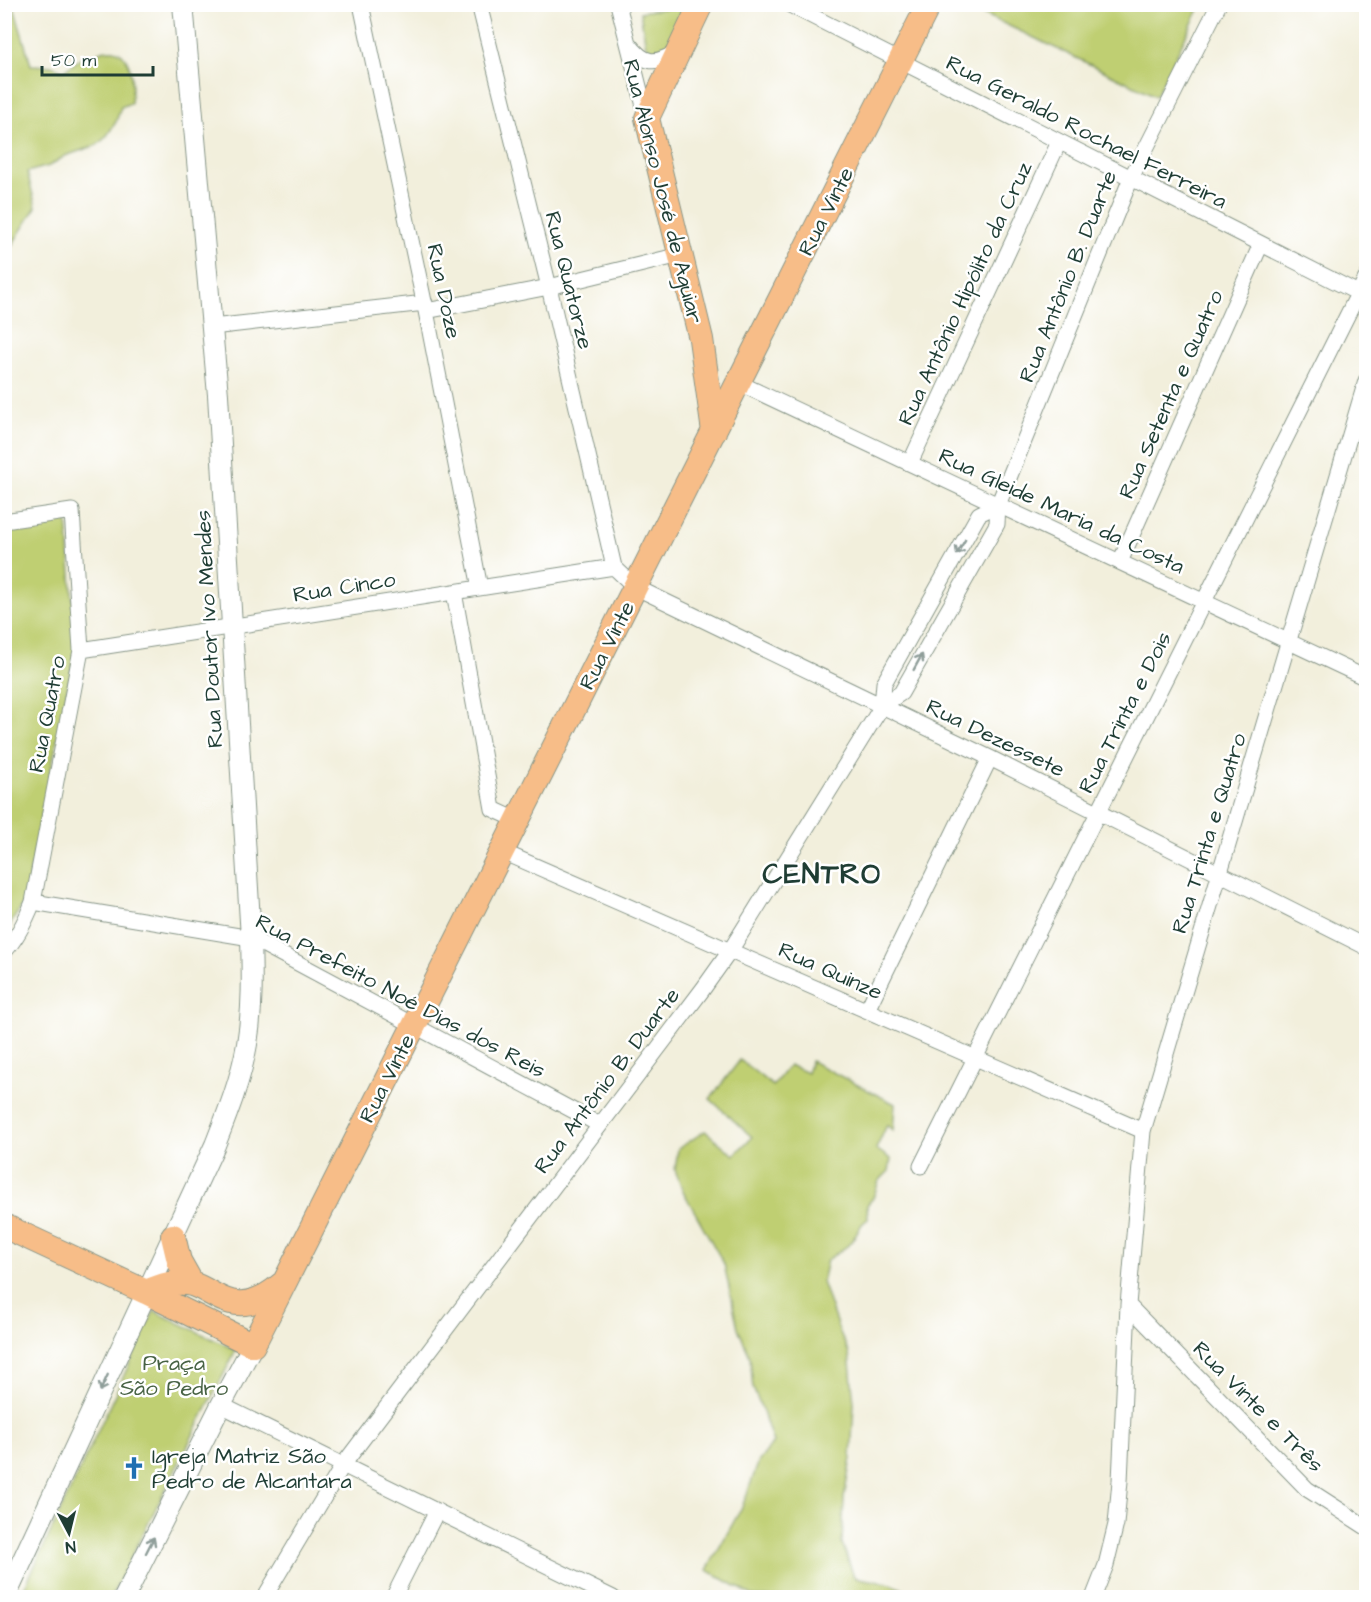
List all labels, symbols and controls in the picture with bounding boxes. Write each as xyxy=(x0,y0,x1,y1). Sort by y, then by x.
scale bar xyxy=(42,39,153,77)
text: 50 m xyxy=(51,48,96,73)
street label: Rua Geraldo Rochael Ferreira xyxy=(941,48,1232,217)
street label: Rua Alonso José de Aguiar xyxy=(614,56,710,327)
street label: Rua Antônio Hipólito da Cruz xyxy=(890,157,1040,431)
street label: Rua Vinte xyxy=(791,162,862,261)
street label: Rua Antônio B. Duarte xyxy=(1012,166,1125,387)
street label: Rua Quatorze xyxy=(536,208,601,353)
street label: Rua Doze xyxy=(418,241,469,342)
street label: Rua Setenta e Quatro xyxy=(1111,285,1232,504)
street label: Rua Gleide Maria da Costa xyxy=(933,441,1189,582)
street label: Rua Doutor Ivo Mendes xyxy=(188,509,231,749)
one-way arrow xyxy=(955,538,967,555)
street label: Rua Cinco xyxy=(291,564,398,611)
street label: Rua Vinte xyxy=(572,596,643,695)
street label: Rua Trinta e Dois xyxy=(1071,626,1179,799)
street label: Rua Quatro xyxy=(21,653,74,775)
one-way arrow xyxy=(913,654,925,671)
street label: Rua Dezessete xyxy=(921,691,1070,785)
street label: Rua Trinta e Quatro xyxy=(1164,729,1255,937)
district label: CENTRO xyxy=(762,855,882,894)
street label: Rua Prefeito Noé Dias dos Reis xyxy=(250,907,551,1086)
street label: Rua Quinze xyxy=(773,935,887,1008)
street label: Rua Antônio B. Duarte xyxy=(527,981,688,1180)
street label: Rua Vinte xyxy=(352,1029,423,1128)
street label: Rua Vinte e Três xyxy=(1185,1335,1330,1480)
park label: Praça São Pedro xyxy=(120,1348,229,1404)
one-way arrow xyxy=(98,1374,109,1392)
place label: Igreja Matriz São Pedro de Alcantara xyxy=(152,1441,352,1497)
church icon: Igreja Matriz São Pedro de Alcantara xyxy=(121,1455,147,1481)
north arrow xyxy=(39,1503,99,1563)
text: N xyxy=(64,1535,77,1558)
one-way arrow xyxy=(145,1537,157,1555)

